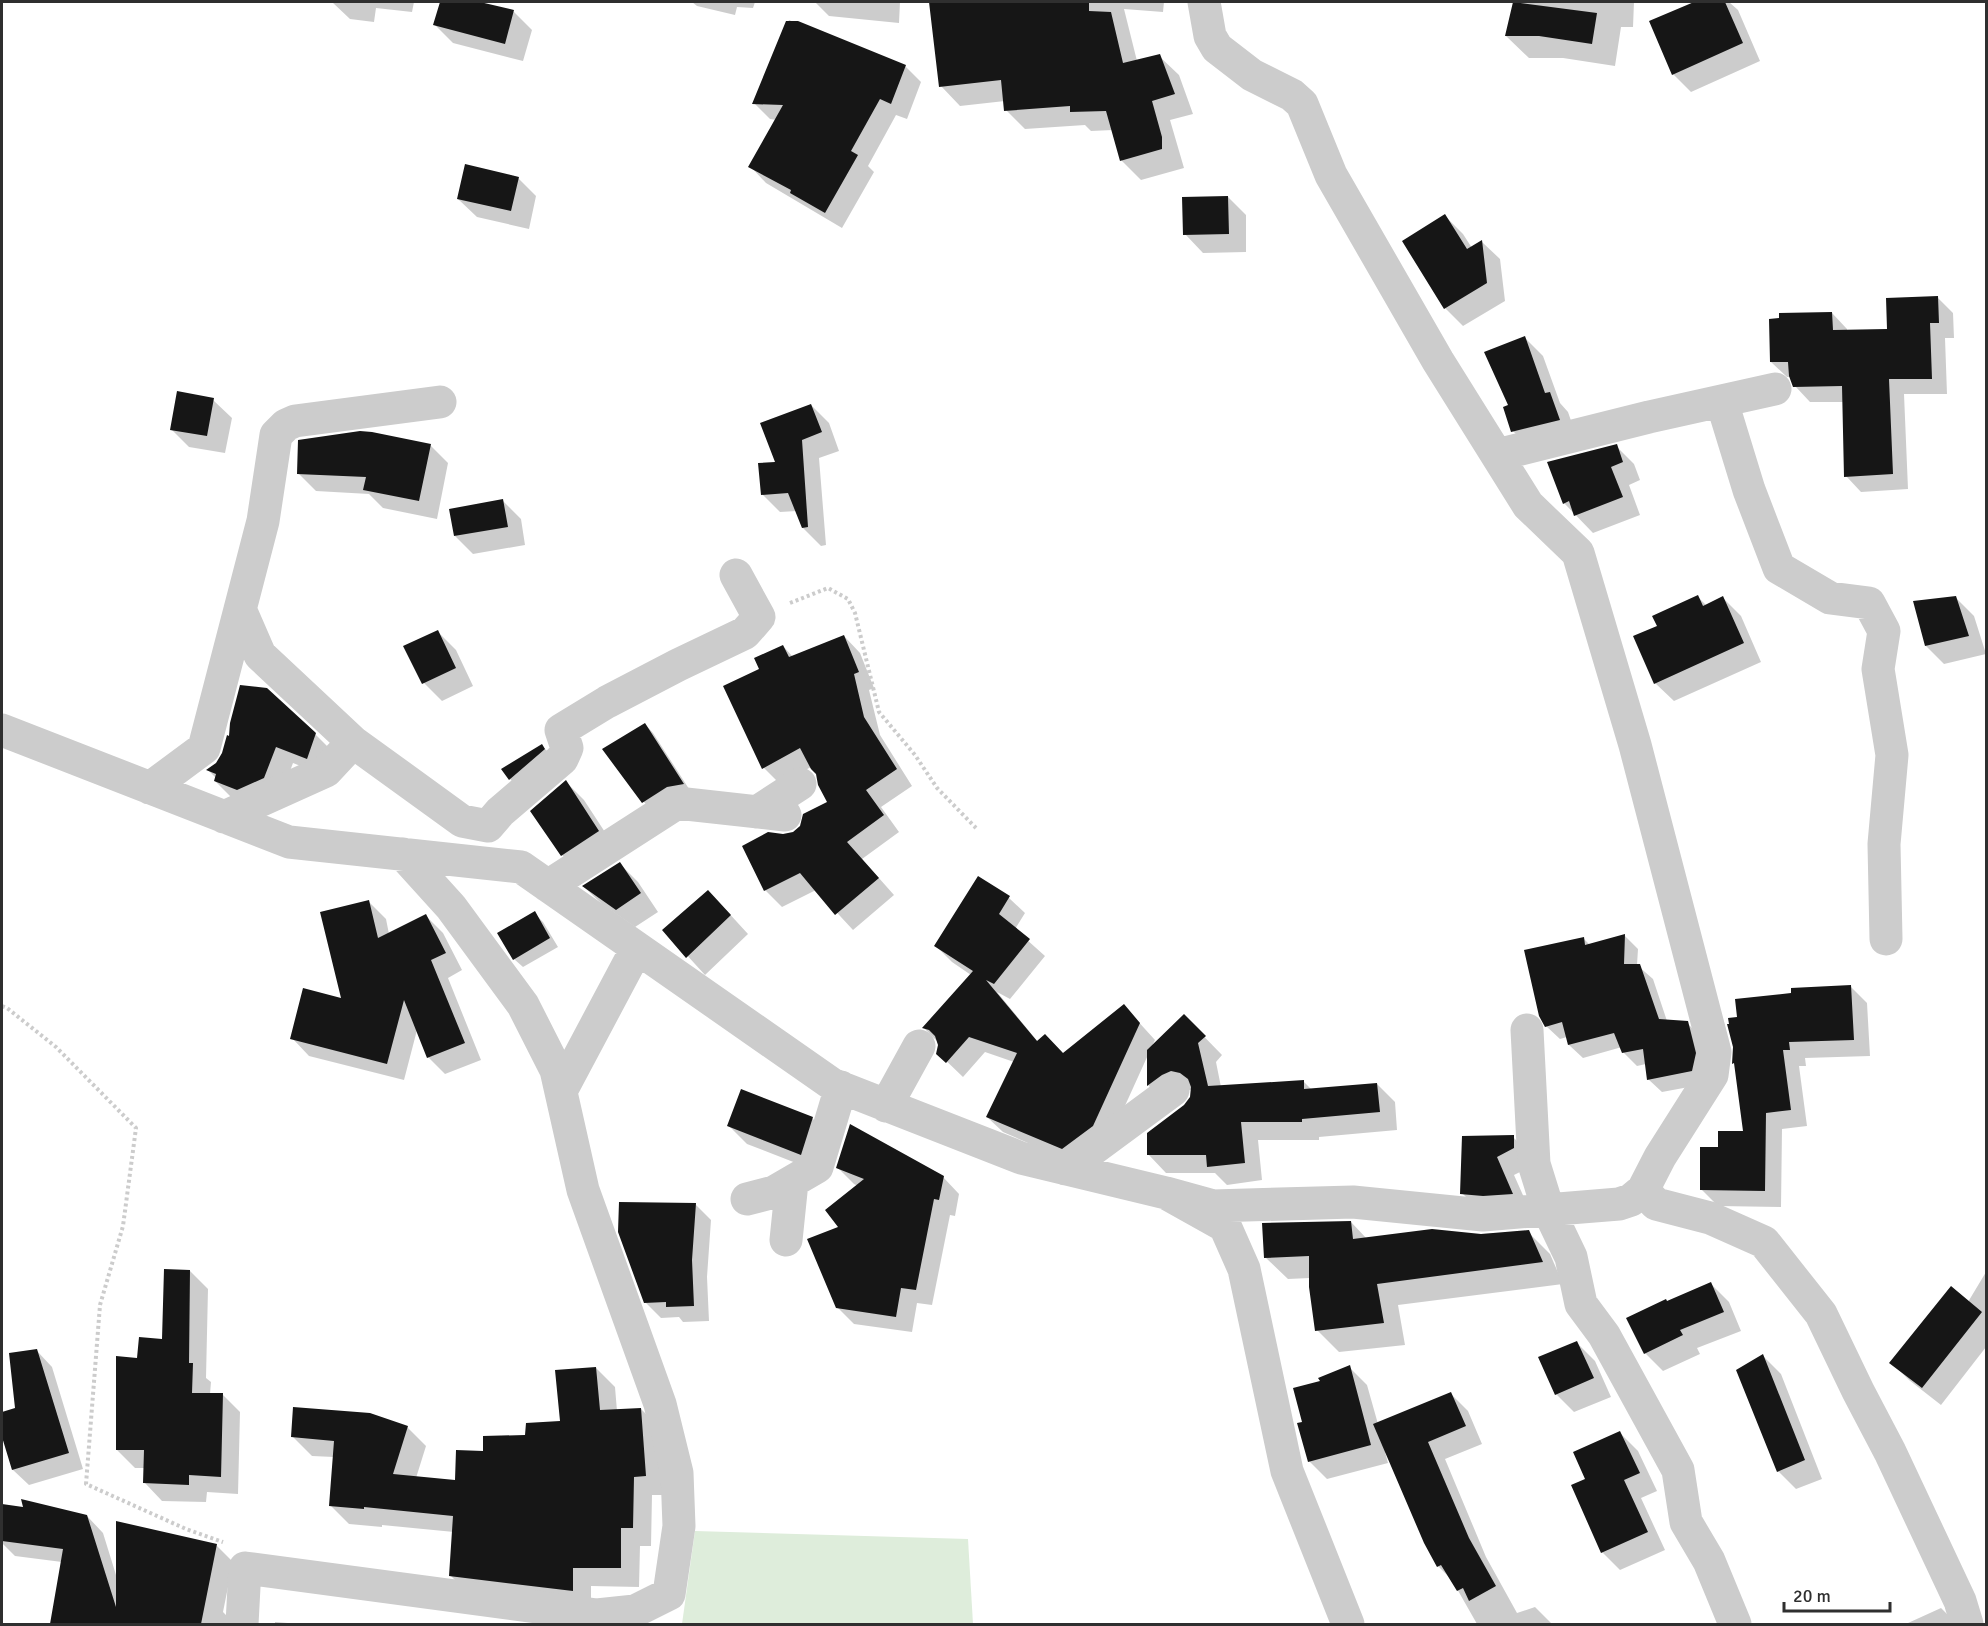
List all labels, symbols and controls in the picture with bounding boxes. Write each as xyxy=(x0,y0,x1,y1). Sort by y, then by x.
scale bar xyxy=(1784,1575,1890,1613)
text: 20 m xyxy=(1793,1585,1831,1607)

